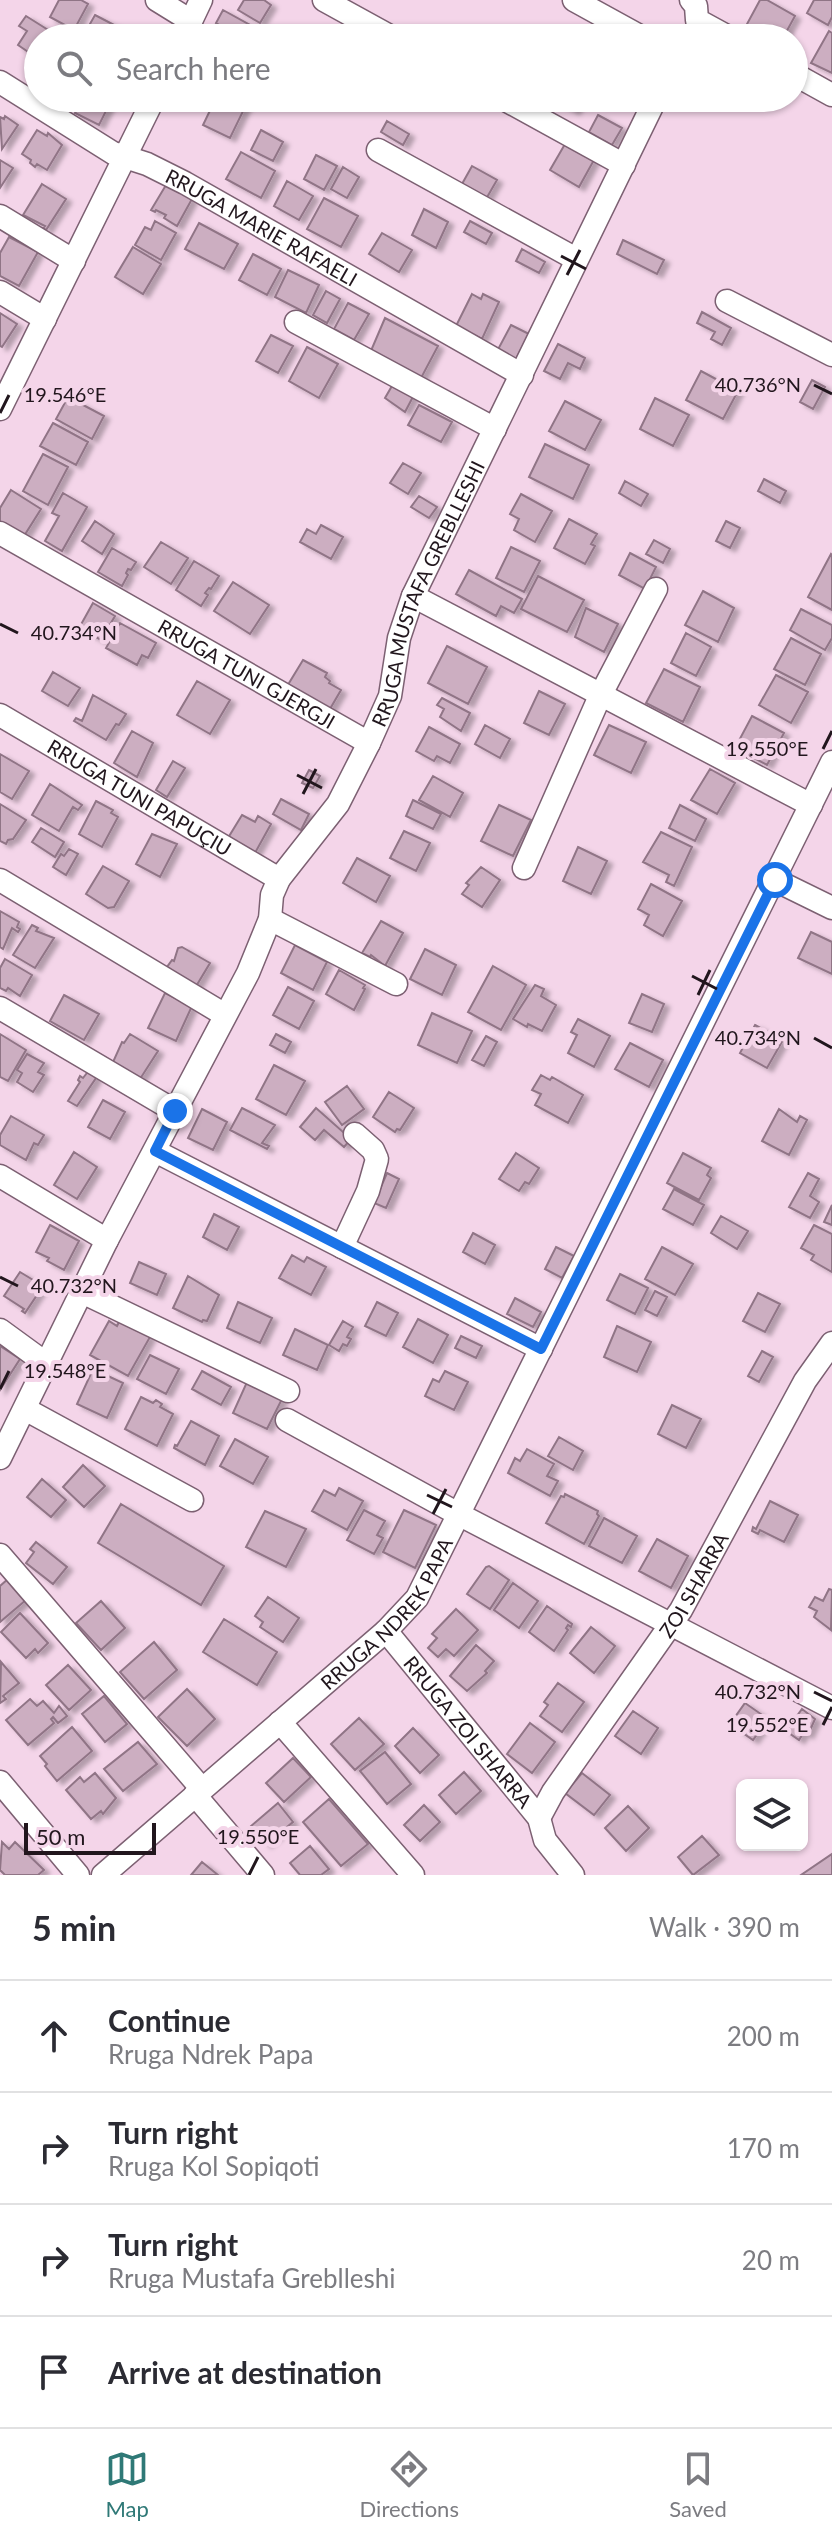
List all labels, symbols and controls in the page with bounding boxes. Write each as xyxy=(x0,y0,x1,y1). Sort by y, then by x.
search box xyxy=(24,24,808,112)
icon: search xyxy=(52,46,96,90)
text: Search here xyxy=(116,50,271,86)
street label: RRUGA MARIE RAFAELI xyxy=(162,163,362,291)
text: 40.736°N xyxy=(715,372,801,396)
text: 19.546°E xyxy=(24,382,106,406)
street label: RRUGA MUSTAFA GREBLLESHI xyxy=(366,457,489,730)
street label: RRUGA TUNI GJERGJI xyxy=(154,614,340,733)
text: 40.734°N xyxy=(31,620,117,644)
street label: RRUGA TUNI PAPUÇIU xyxy=(43,734,236,860)
text: 19.550°E xyxy=(726,736,808,760)
route start xyxy=(757,862,793,898)
text: 40.734°N xyxy=(715,1025,801,1049)
route end xyxy=(157,1093,193,1129)
text: 40.732°N xyxy=(31,1273,117,1297)
text: 19.548°E xyxy=(24,1358,106,1382)
street label: ZOI SHARRA xyxy=(654,1528,733,1642)
street label: RRUGA NDREK PAPA xyxy=(315,1533,457,1694)
street label: RRUGA ZOI SHARRA xyxy=(399,1651,538,1813)
text: 40.732°N xyxy=(715,1679,801,1703)
text: 19.552°E xyxy=(726,1712,808,1736)
map controls xyxy=(736,1779,808,1851)
button: layers xyxy=(736,1779,808,1851)
scale bar xyxy=(24,1819,156,1855)
text: 50 m xyxy=(36,1823,85,1850)
text: 19.550°E xyxy=(217,1824,299,1848)
text: 5 min xyxy=(32,1907,116,1948)
text: Walk · 390 m xyxy=(649,1911,800,1943)
text: Continue xyxy=(108,2002,231,2038)
icon: ahead xyxy=(32,2014,76,2058)
text: 200 m xyxy=(727,2020,800,2052)
text: Rruga Ndrek Papa xyxy=(108,2038,313,2070)
text: Turn right xyxy=(108,2114,238,2150)
icon: right xyxy=(32,2126,76,2170)
text: 170 m xyxy=(727,2132,800,2164)
text: Rruga Kol Sopiqoti xyxy=(108,2150,320,2182)
text: Turn right xyxy=(108,2226,238,2262)
icon: right xyxy=(32,2238,76,2282)
text: 20 m xyxy=(742,2244,800,2276)
text: Rruga Mustafa Greblleshi xyxy=(108,2262,396,2294)
icon: arrive xyxy=(32,2350,76,2394)
text: Arrive at destination xyxy=(108,2354,382,2390)
tab: Map xyxy=(105,2447,149,2522)
tab: Directions xyxy=(360,2447,459,2522)
tab: Saved xyxy=(669,2447,727,2522)

